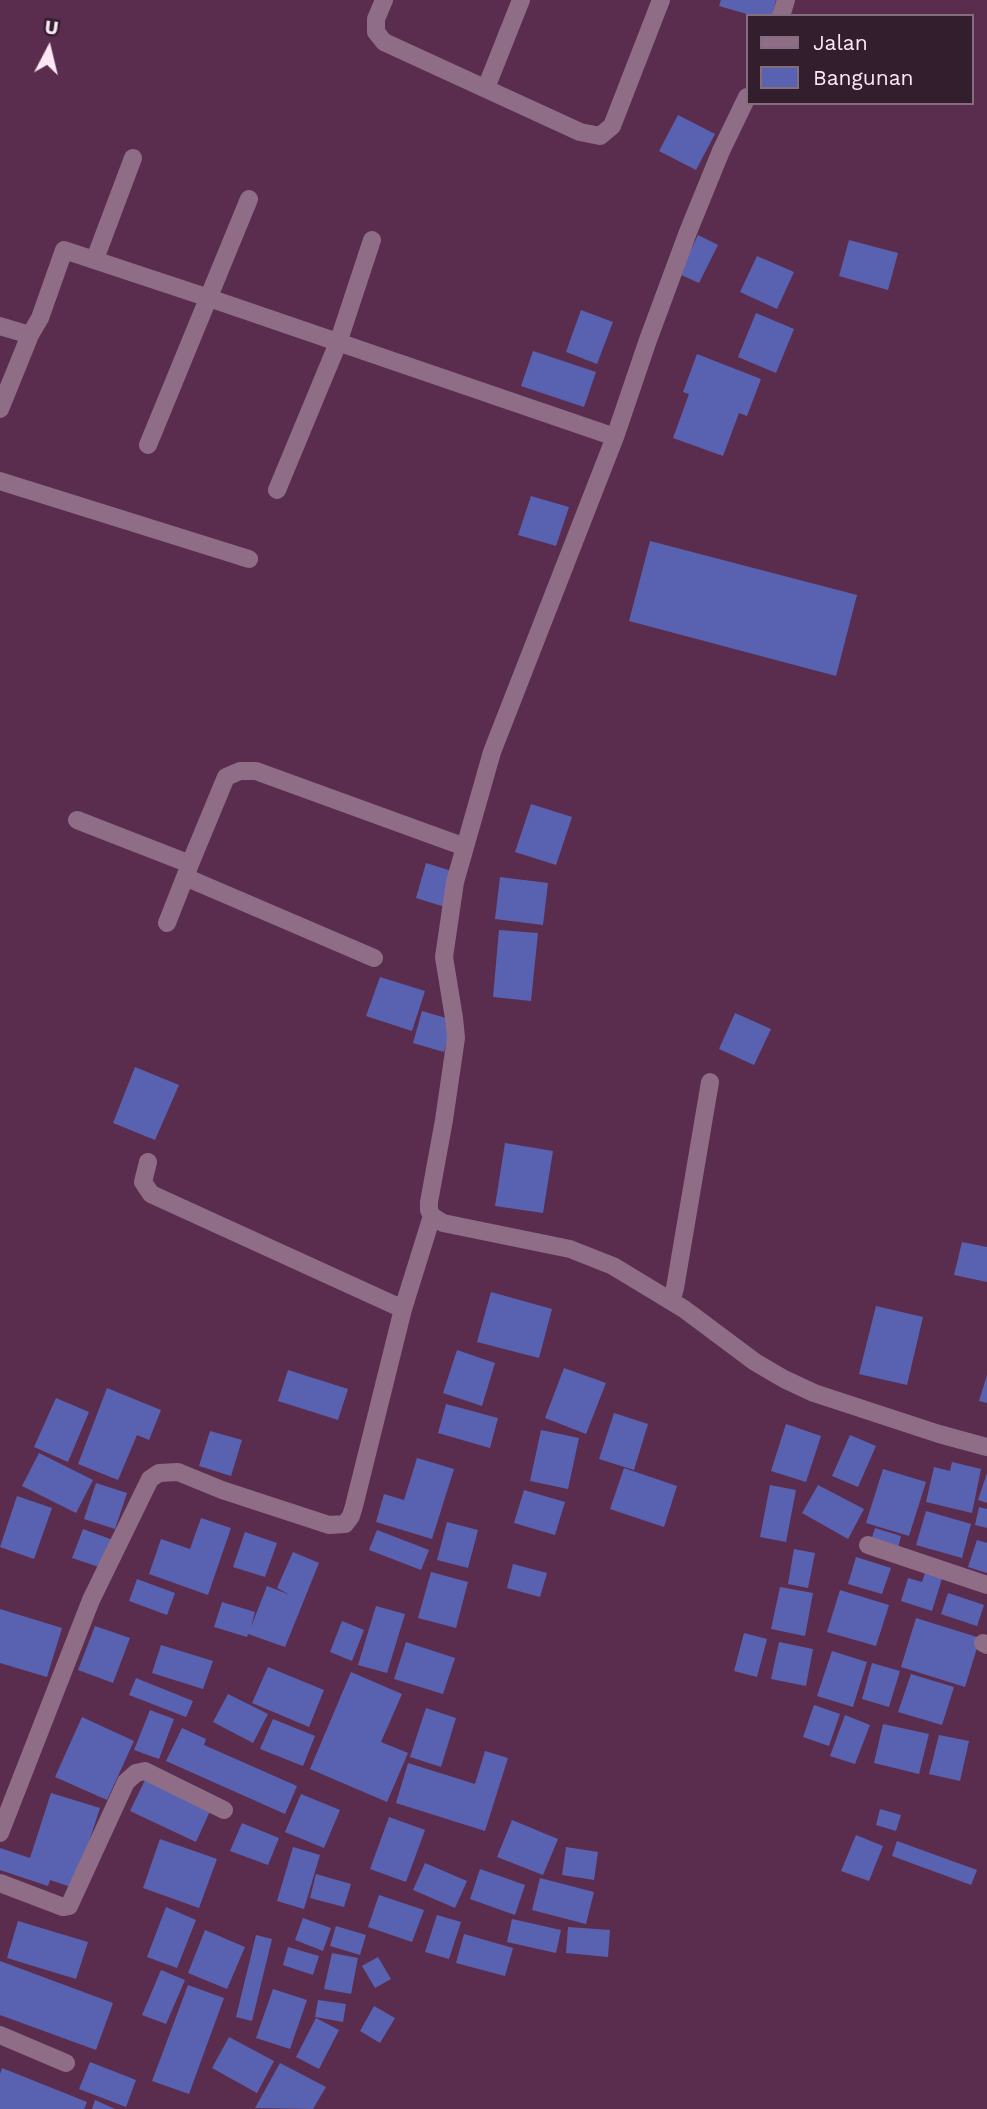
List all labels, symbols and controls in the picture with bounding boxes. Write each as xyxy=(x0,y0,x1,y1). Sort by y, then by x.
north arrow xyxy=(14,14,84,84)
legend xyxy=(746,14,973,105)
text: U xyxy=(44,15,60,40)
text: Jalan xyxy=(813,30,868,55)
text: Bangunan xyxy=(813,65,914,90)

